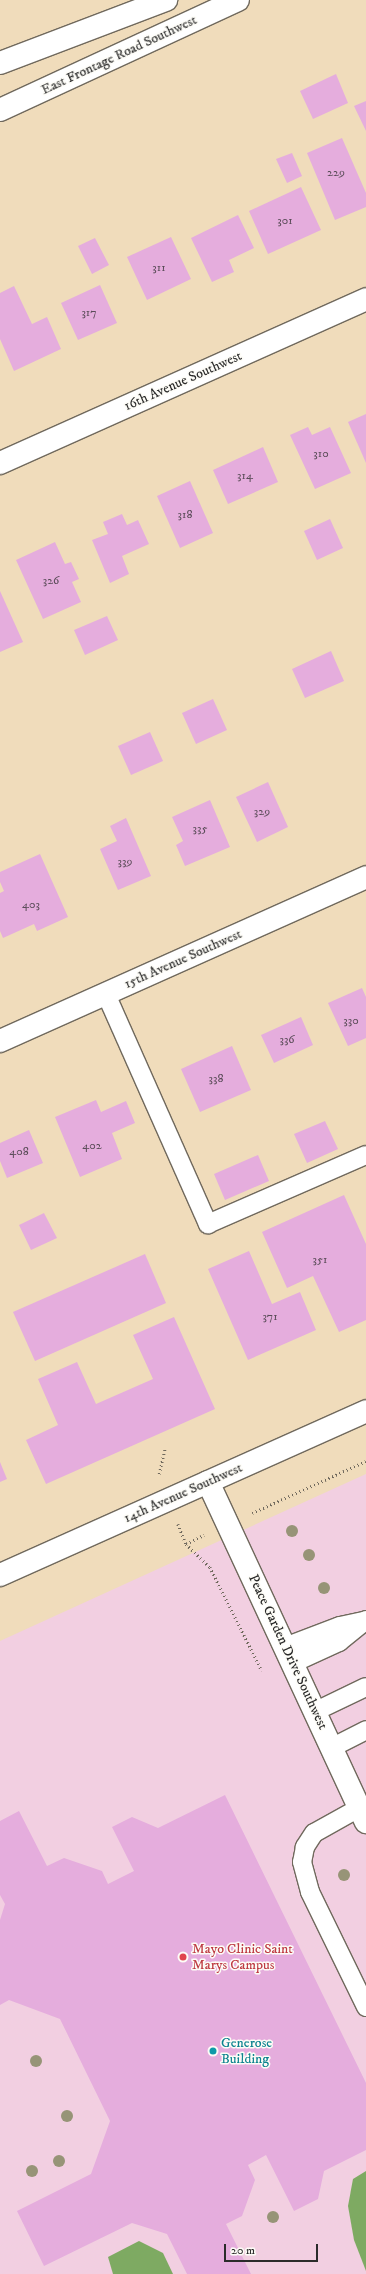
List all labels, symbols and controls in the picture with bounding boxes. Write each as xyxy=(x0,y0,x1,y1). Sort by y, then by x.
street label: East Frontage Road Southwest xyxy=(39,12,199,98)
house number: 229 xyxy=(327,166,345,180)
house number: 301 xyxy=(277,214,293,228)
house number: 311 xyxy=(152,261,166,275)
house number: 317 xyxy=(81,306,97,320)
street label: 16th Avenue Southwest xyxy=(122,347,244,415)
house number: 310 xyxy=(313,447,329,461)
house number: 314 xyxy=(237,469,253,483)
house number: 318 xyxy=(178,508,192,522)
house number: 326 xyxy=(43,574,59,588)
house number: 329 xyxy=(254,805,270,819)
house number: 335 xyxy=(193,822,207,836)
house number: 339 xyxy=(118,855,132,869)
house number: 403 xyxy=(22,898,40,912)
street label: 15th Avenue Southwest xyxy=(122,926,244,992)
house number: 330 xyxy=(343,1014,359,1028)
house number: 336 xyxy=(279,1033,295,1047)
house number: 338 xyxy=(209,1072,223,1086)
house number: 402 xyxy=(82,1139,102,1153)
house number: 408 xyxy=(9,1145,29,1159)
house number: 351 xyxy=(313,1253,327,1267)
house number: 371 xyxy=(262,1310,278,1324)
street label: 14th Avenue Southwest xyxy=(121,1459,245,1527)
street label: Peace Garden Drive Southwest xyxy=(245,1572,331,1732)
place label: Mayo Clinic Saint Marys Campus xyxy=(192,1941,293,1974)
marker: Mayo Clinic Saint Marys Campus xyxy=(177,1951,189,1963)
place label: Generose Building xyxy=(221,2035,272,2068)
marker: Generose Building xyxy=(208,2046,218,2056)
scale bar xyxy=(226,2236,320,2262)
text: 20 m xyxy=(231,2243,255,2258)

